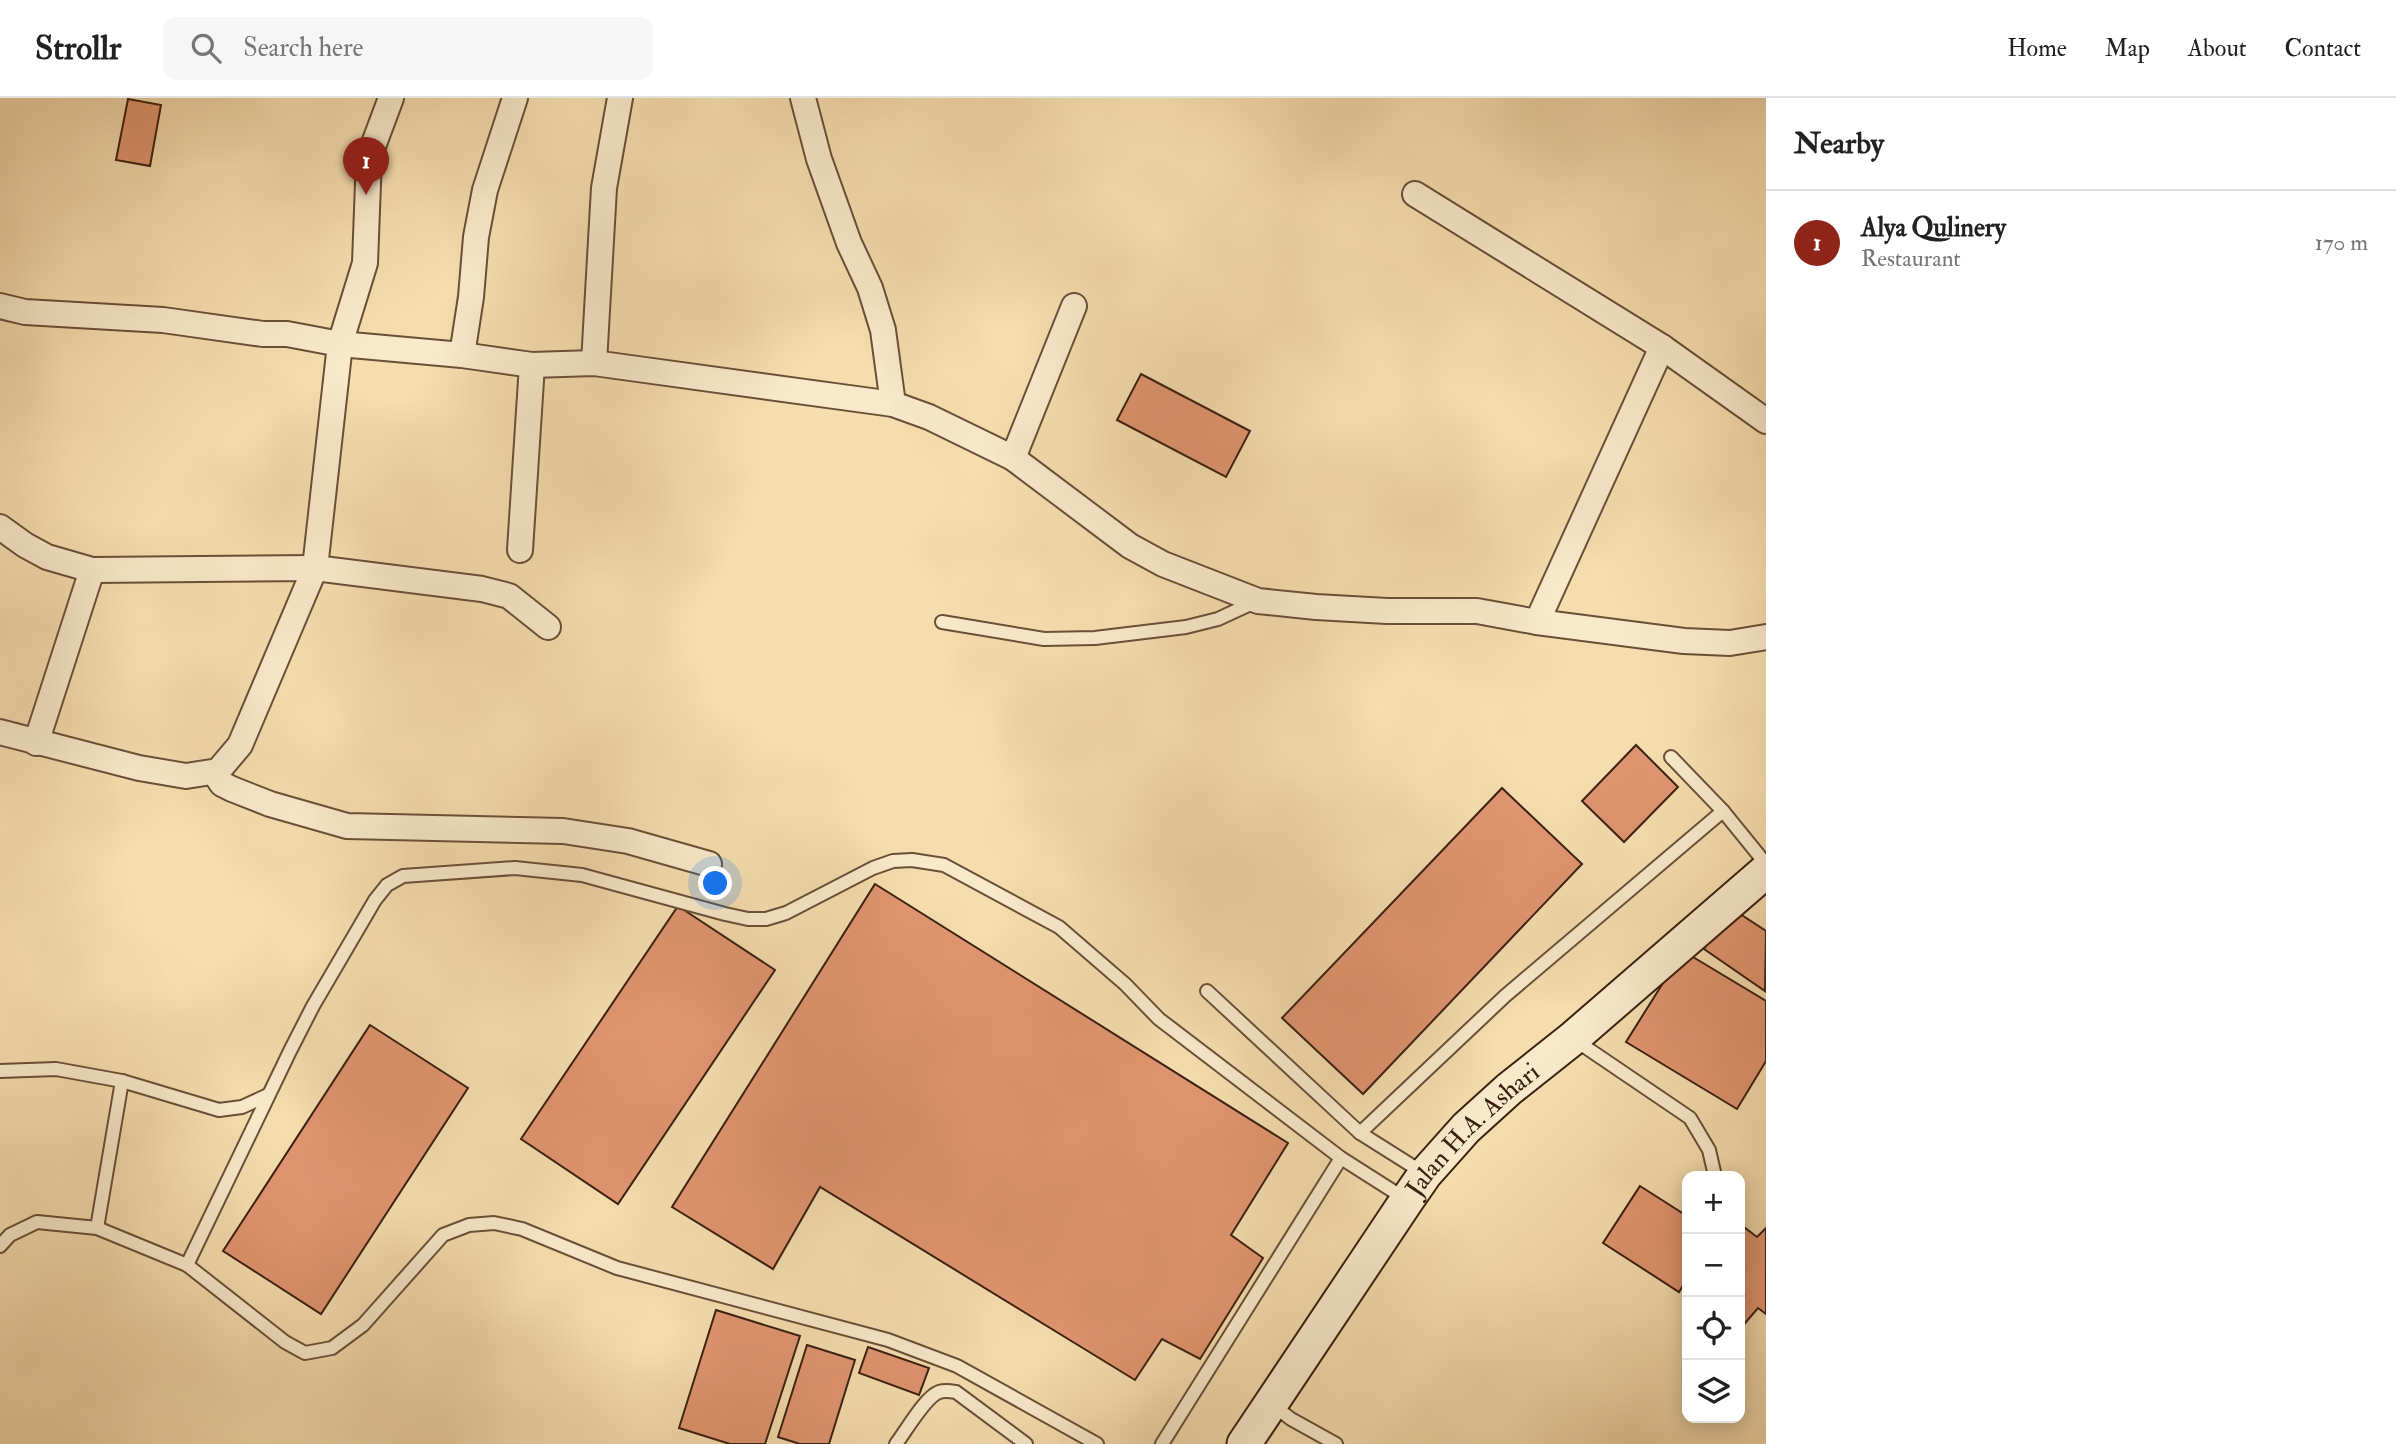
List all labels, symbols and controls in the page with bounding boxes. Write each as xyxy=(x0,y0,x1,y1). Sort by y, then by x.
search box xyxy=(163,17,653,80)
text: Strollr xyxy=(35,28,121,69)
icon: search xyxy=(187,29,225,67)
text: Search here xyxy=(243,32,363,64)
text: Home xyxy=(2007,33,2067,64)
text: Map xyxy=(2105,33,2150,64)
text: About xyxy=(2188,33,2247,64)
text: Contact xyxy=(2285,33,2361,64)
text: Nearby xyxy=(1794,125,1884,162)
pin: 1 xyxy=(343,137,389,195)
text: Alya Qulinery xyxy=(1861,212,2006,244)
text: 1 xyxy=(1813,228,1821,257)
text: 170 m xyxy=(2315,228,2368,257)
text: Restaurant xyxy=(1861,244,1961,273)
your location xyxy=(698,866,732,900)
street label: Jalan H.A. Ashari xyxy=(1399,1056,1546,1204)
map controls xyxy=(1682,1171,1745,1423)
button: + xyxy=(1682,1171,1745,1234)
button: − xyxy=(1682,1234,1745,1297)
button: locate xyxy=(1682,1297,1745,1360)
button: layers xyxy=(1682,1360,1745,1423)

